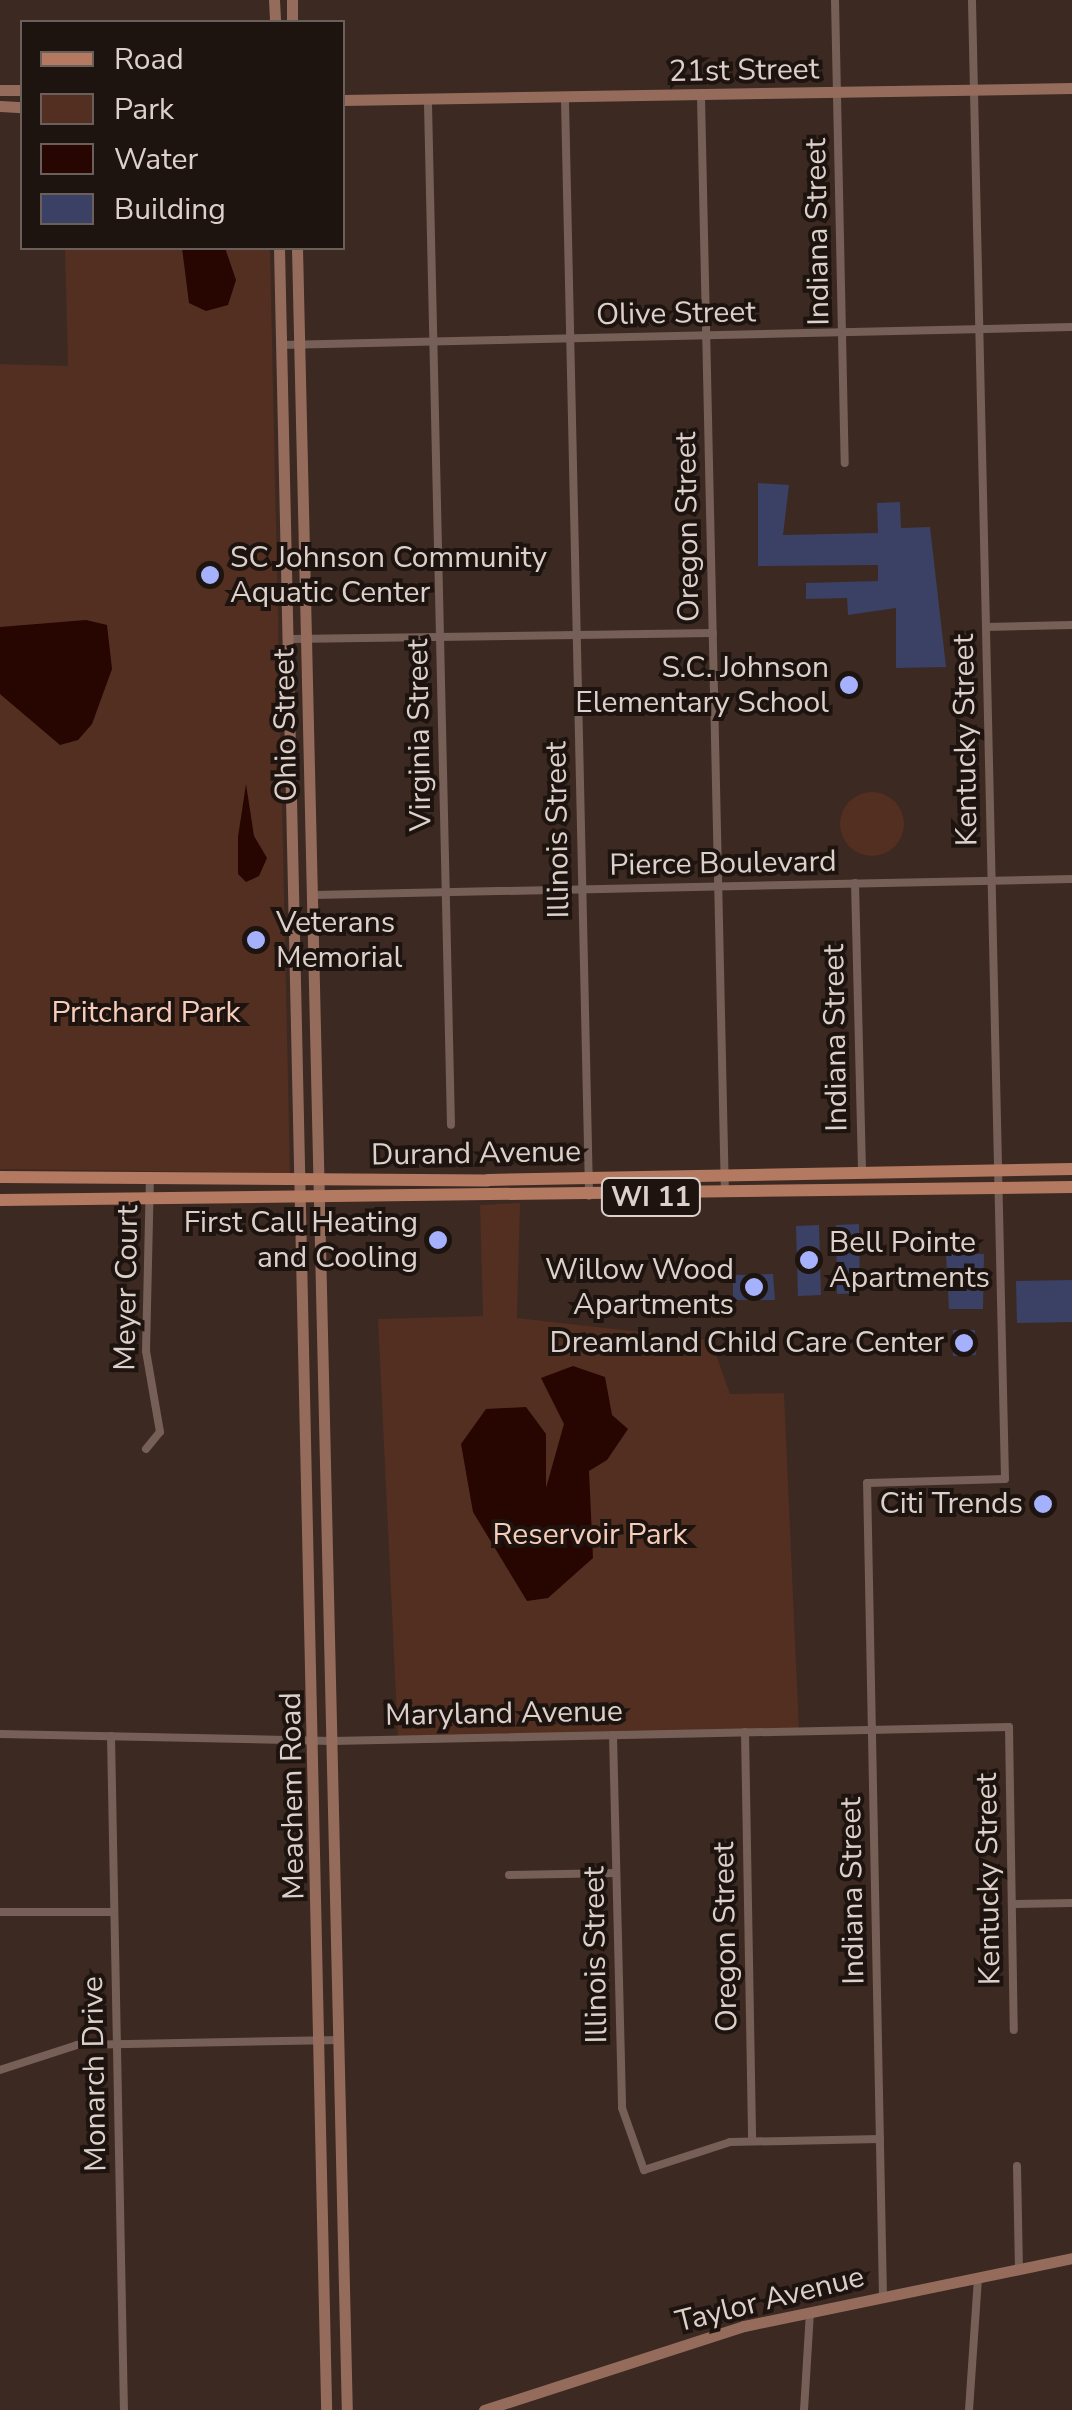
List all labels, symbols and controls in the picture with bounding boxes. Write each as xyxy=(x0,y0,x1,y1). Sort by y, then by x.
legend xyxy=(20,20,345,250)
text: Road xyxy=(114,39,184,80)
street label: 21st Street xyxy=(669,52,819,90)
text: Park xyxy=(114,89,174,130)
street label: Indiana Street xyxy=(798,138,838,326)
text: Water xyxy=(114,139,198,180)
text: Building xyxy=(114,189,226,230)
street label: Olive Street xyxy=(596,295,756,333)
street label: Oregon Street xyxy=(668,432,708,622)
place label: SC Johnson Community Aquatic Center xyxy=(230,540,547,610)
marker: SC Johnson Community Aquatic Center xyxy=(199,564,221,586)
street label: Kentucky Street xyxy=(946,634,986,846)
street label: Virginia Street xyxy=(400,639,440,831)
street label: Ohio Street xyxy=(267,648,305,802)
place label: S.C. Johnson Elementary School xyxy=(575,650,829,720)
marker: S.C. Johnson Elementary School xyxy=(838,674,860,696)
street label: Illinois Street xyxy=(538,741,578,919)
street label: Pierce Boulevard xyxy=(609,844,837,884)
place label: Veterans Memorial xyxy=(276,905,402,976)
marker: Veterans Memorial xyxy=(245,929,267,951)
street label: Indiana Street xyxy=(816,944,856,1132)
park label: Pritchard Park xyxy=(51,995,241,1031)
street label: Durand Avenue xyxy=(371,1134,581,1174)
road number: WI 11 xyxy=(598,1174,704,1220)
street label: Meyer Court xyxy=(108,1205,146,1371)
place label: First Call Heating and Cooling xyxy=(184,1205,418,1276)
place label: Bell Pointe Apartments xyxy=(829,1225,990,1296)
marker: First Call Heating and Cooling xyxy=(427,1229,449,1251)
marker: Bell Pointe Apartments xyxy=(798,1249,820,1271)
place label: Willow Wood Apartments xyxy=(545,1252,734,1322)
marker: Willow Wood Apartments xyxy=(743,1276,765,1298)
place label: Dreamland Child Care Center xyxy=(550,1325,944,1361)
marker: Dreamland Child Care Center xyxy=(953,1332,975,1354)
place label: Citi Trends xyxy=(879,1486,1023,1522)
marker: Citi Trends xyxy=(1032,1493,1054,1515)
park label: Reservoir Park xyxy=(493,1517,687,1553)
street label: Meachem Road xyxy=(273,1692,313,1900)
street label: Maryland Avenue xyxy=(385,1694,623,1734)
street label: Kentucky Street xyxy=(969,1773,1009,1985)
street label: Indiana Street xyxy=(833,1797,873,1985)
street label: Oregon Street xyxy=(706,1842,746,2032)
street label: Illinois Street xyxy=(576,1866,616,2044)
street label: Monarch Drive xyxy=(75,1976,115,2172)
street label: Taylor Avenue xyxy=(672,2259,868,2341)

